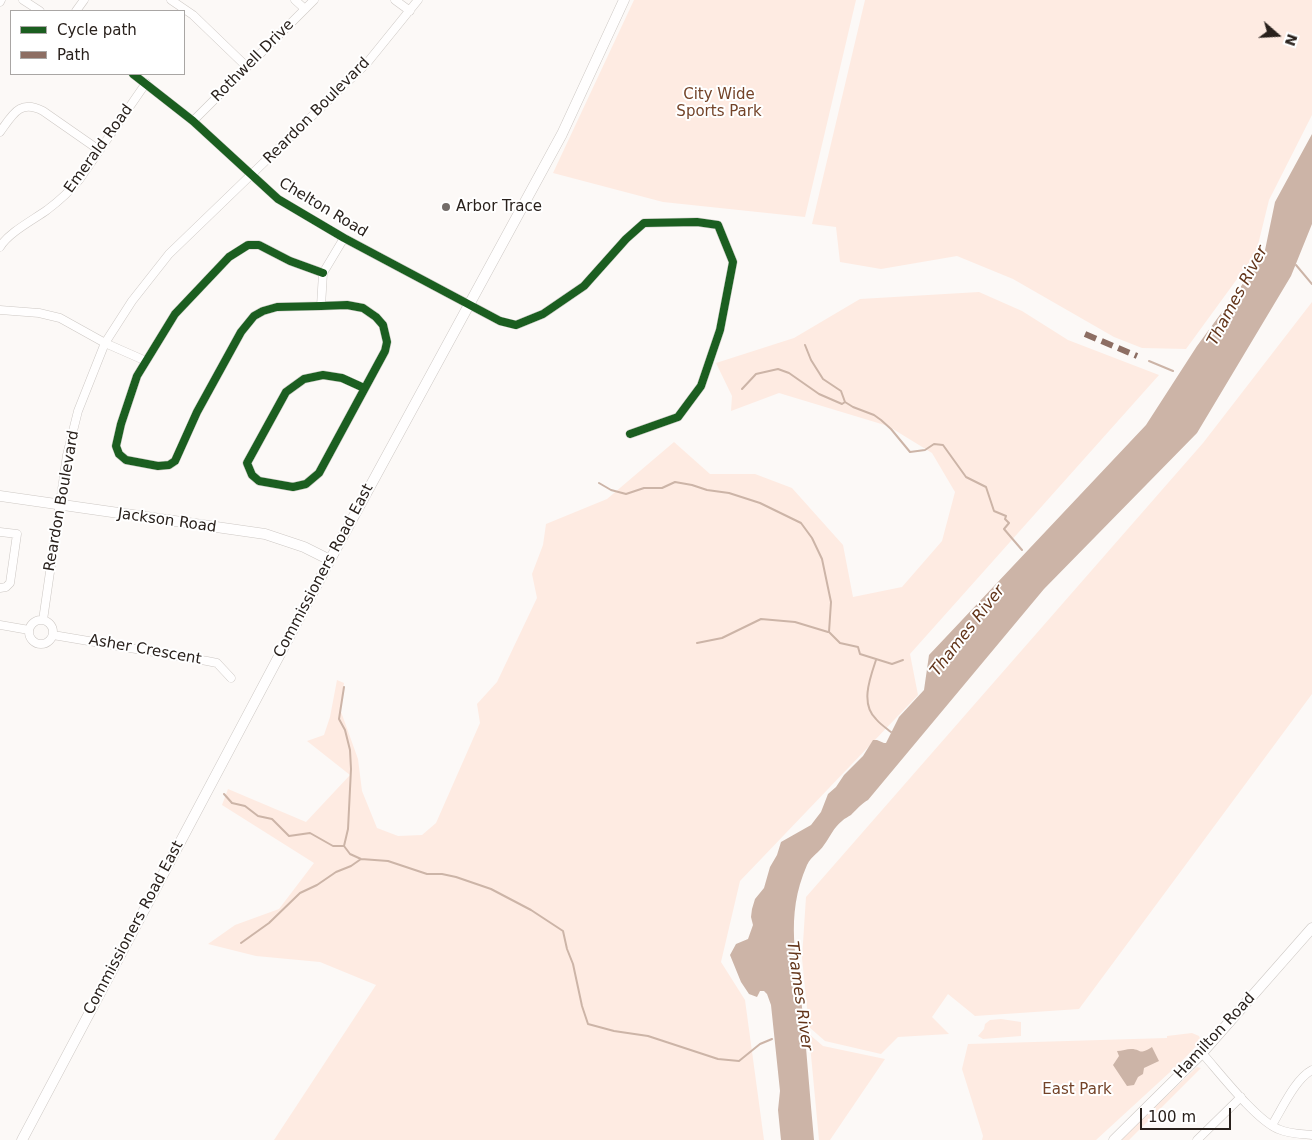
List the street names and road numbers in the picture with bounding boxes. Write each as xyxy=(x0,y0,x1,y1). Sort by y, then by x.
street label: Rothwell Drive xyxy=(208,16,298,106)
street label: Reardon Boulevard xyxy=(260,54,374,168)
street label: Emerald Road xyxy=(61,101,137,197)
street label: Chelton Road xyxy=(275,174,371,242)
street label: Reardon Boulevard xyxy=(41,429,83,573)
street label: Commissioners Road East xyxy=(270,481,378,661)
street label: Jackson Road xyxy=(117,505,217,537)
street label: Asher Crescent xyxy=(87,631,203,669)
street label: Commissioners Road East xyxy=(80,838,188,1018)
street label: Hamilton Road xyxy=(1171,989,1259,1083)

